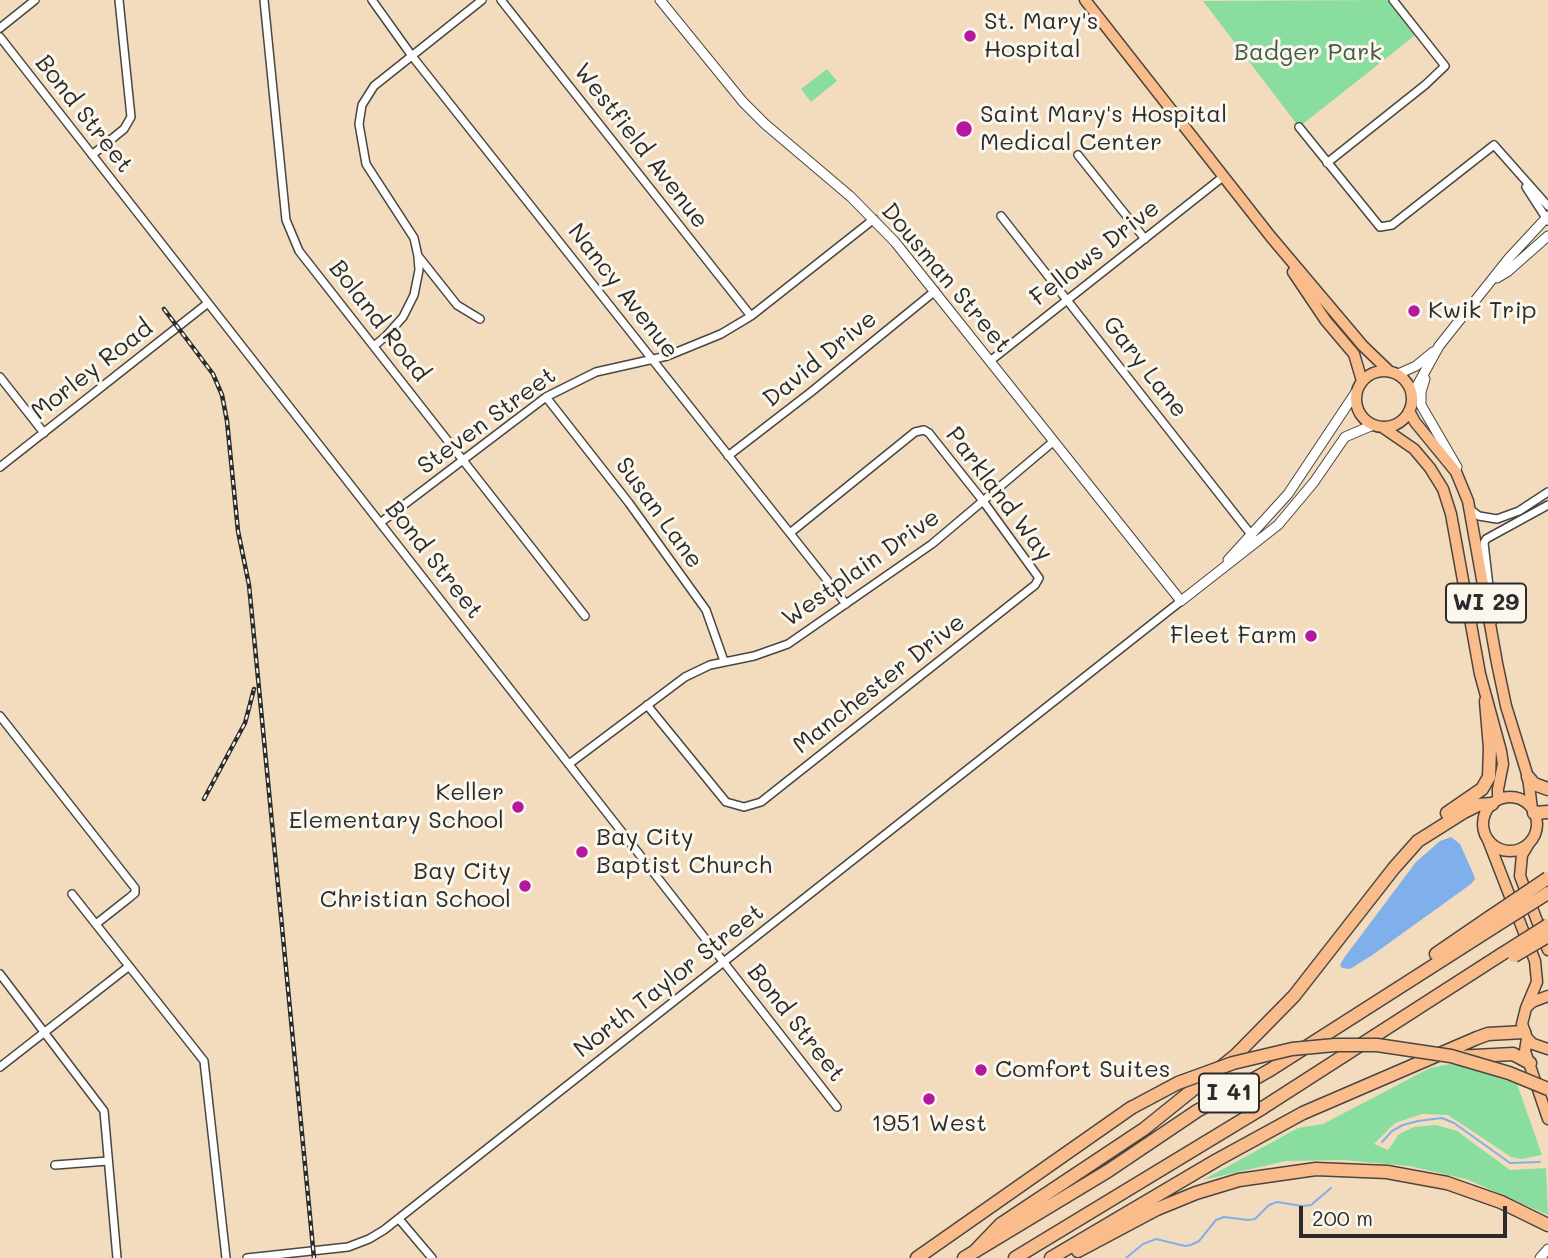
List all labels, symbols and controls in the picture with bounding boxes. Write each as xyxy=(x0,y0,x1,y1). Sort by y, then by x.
place label: St. Mary's Hospital xyxy=(984,8,1098,64)
marker: St. Mary's Hospital xyxy=(962,28,978,44)
park label: Badger Park xyxy=(1234,39,1382,67)
street label: Bond Street xyxy=(29,49,139,179)
street label: Westfield Avenue xyxy=(568,58,714,234)
place label: Saint Mary's Hospital Medical Center xyxy=(980,101,1227,157)
marker: Saint Mary's Hospital Medical Center xyxy=(954,119,974,139)
street label: Fellows Drive xyxy=(1025,194,1165,312)
street label: Dousman Street xyxy=(875,197,1017,359)
street label: Nancy Avenue xyxy=(561,218,685,364)
street label: Boland Road xyxy=(323,255,435,387)
place label: Kwik Trip xyxy=(1428,297,1537,325)
marker: Kwik Trip xyxy=(1406,303,1422,319)
street label: David Drive xyxy=(757,304,883,414)
street label: Gary Lane xyxy=(1096,311,1194,423)
street label: Morley Road xyxy=(25,314,159,426)
street label: Steven Street xyxy=(412,361,562,481)
street label: Parkland Way xyxy=(939,421,1059,567)
street label: Susan Lane xyxy=(609,452,709,574)
street label: Bond Street xyxy=(379,495,489,625)
street label: Westplain Drive xyxy=(777,503,945,633)
road number: WI 29 xyxy=(1446,583,1526,622)
street label: Manchester Drive xyxy=(787,608,971,760)
place label: Fleet Farm xyxy=(1170,622,1297,650)
marker: Fleet Farm xyxy=(1303,628,1319,644)
place label: Keller Elementary School xyxy=(289,779,504,835)
marker: Keller Elementary School xyxy=(510,799,526,815)
place label: Bay City Baptist Church xyxy=(596,824,772,880)
marker: Bay City Baptist Church xyxy=(574,844,590,860)
place label: Bay City Christian School xyxy=(320,858,511,914)
marker: Bay City Christian School xyxy=(517,878,533,894)
street label: North Taylor Street xyxy=(568,898,770,1064)
street label: Bond Street xyxy=(741,958,851,1088)
place label: Comfort Suites xyxy=(995,1056,1170,1084)
marker: Comfort Suites xyxy=(973,1062,989,1078)
road number: I 41 xyxy=(1199,1074,1259,1112)
marker: 1951 West xyxy=(921,1091,937,1107)
place label: 1951 West xyxy=(871,1110,987,1138)
scale bar xyxy=(1303,1192,1511,1236)
text: 200 m xyxy=(1312,1204,1373,1231)

